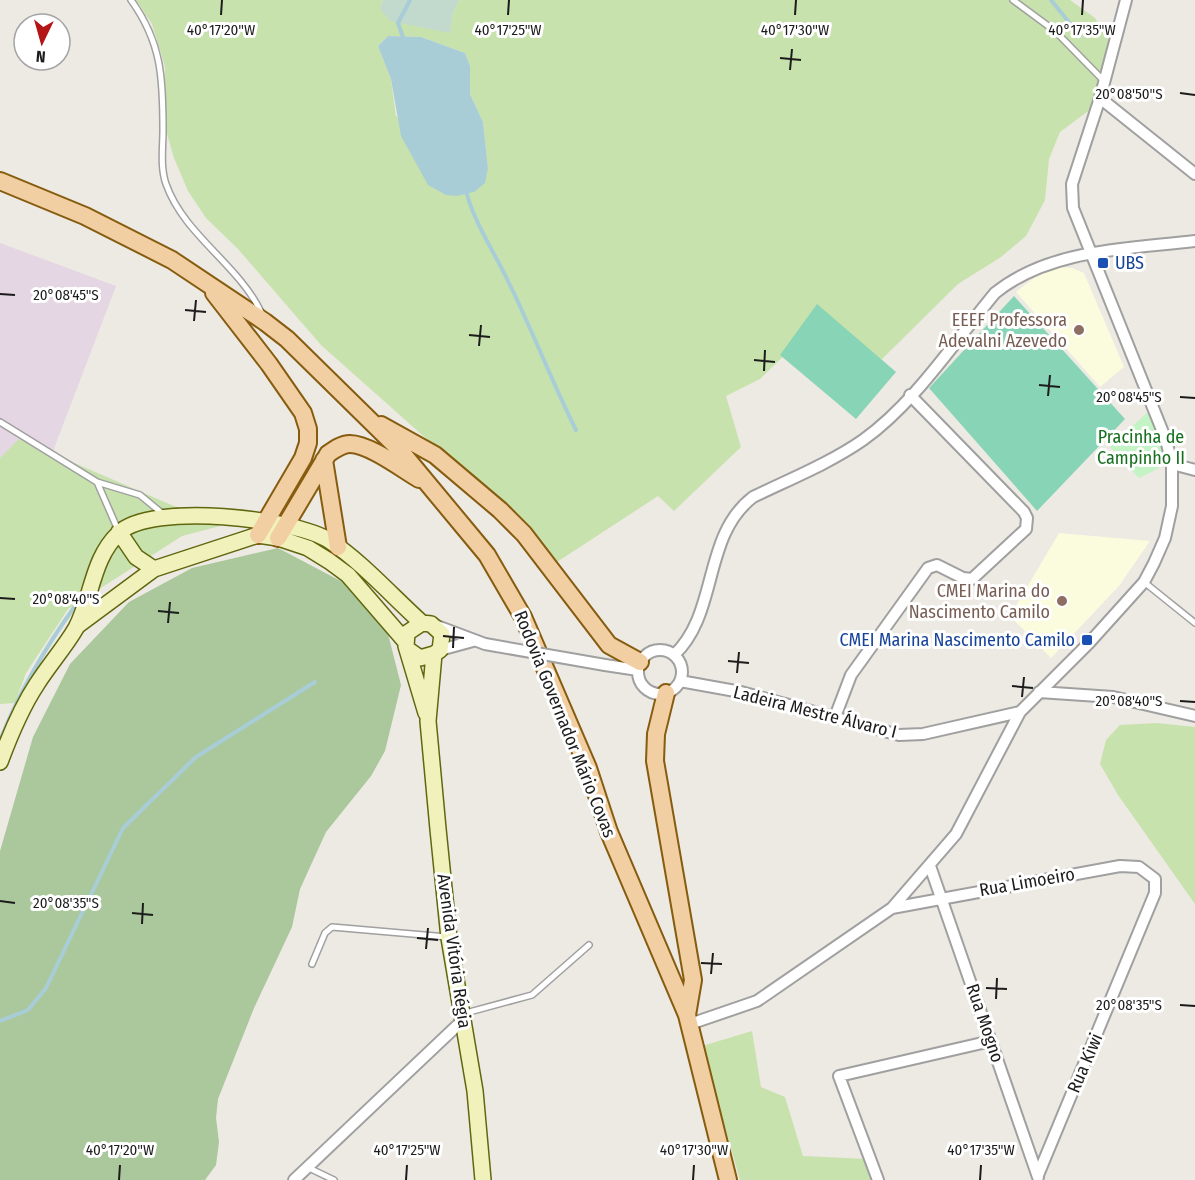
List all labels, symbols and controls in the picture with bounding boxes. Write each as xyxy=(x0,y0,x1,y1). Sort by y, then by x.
north arrow xyxy=(12,12,72,72)
text: 40°17'20"W xyxy=(187,21,255,39)
text: 40°17'25"W xyxy=(474,21,542,39)
text: 40°17'30"W xyxy=(761,21,829,39)
text: 40°17'35"W xyxy=(1048,21,1116,39)
text: N xyxy=(35,47,46,66)
text: 20°08'50"S xyxy=(1095,85,1163,103)
place label: UBS xyxy=(1115,252,1144,274)
marker: UBS xyxy=(1096,256,1110,270)
text: 20°08'45"S xyxy=(33,286,99,304)
place label: EEEF Professora Adevalni Azevedo xyxy=(938,309,1067,352)
marker: EEEF Professora Adevalni Azevedo xyxy=(1072,323,1086,337)
text: 20°08'45"S xyxy=(1096,388,1162,406)
park label: Pracinha de Campinho II xyxy=(1097,426,1185,469)
place label: CMEI Marina do Nascimento Camilo xyxy=(909,580,1050,623)
text: 20°08'40"S xyxy=(32,590,100,608)
marker: CMEI Marina do Nascimento Camilo xyxy=(1055,594,1069,608)
street label: Rodovia Governador Mário Covas xyxy=(509,607,621,841)
place label: CMEI Marina Nascimento Camilo xyxy=(839,629,1075,651)
marker: CMEI Marina Nascimento Camilo xyxy=(1080,633,1094,647)
street label: Ladeira Mestre Álvaro I xyxy=(731,680,899,743)
text: 20°08'40"S xyxy=(1095,692,1163,710)
street label: Rua Limoeiro xyxy=(977,863,1077,901)
street label: Avenida Vitória Régia xyxy=(432,872,476,1030)
text: 20°08'35"S xyxy=(33,894,99,912)
street label: Rua Mogno xyxy=(961,981,1009,1065)
text: 20°08'35"S xyxy=(1096,996,1162,1014)
street label: Rua Kiwi xyxy=(1063,1030,1107,1096)
text: 40°17'20"W xyxy=(86,1141,154,1159)
text: 40°17'25"W xyxy=(373,1141,441,1159)
text: 40°17'30"W xyxy=(660,1141,728,1159)
text: 40°17'35"W xyxy=(947,1141,1015,1159)

